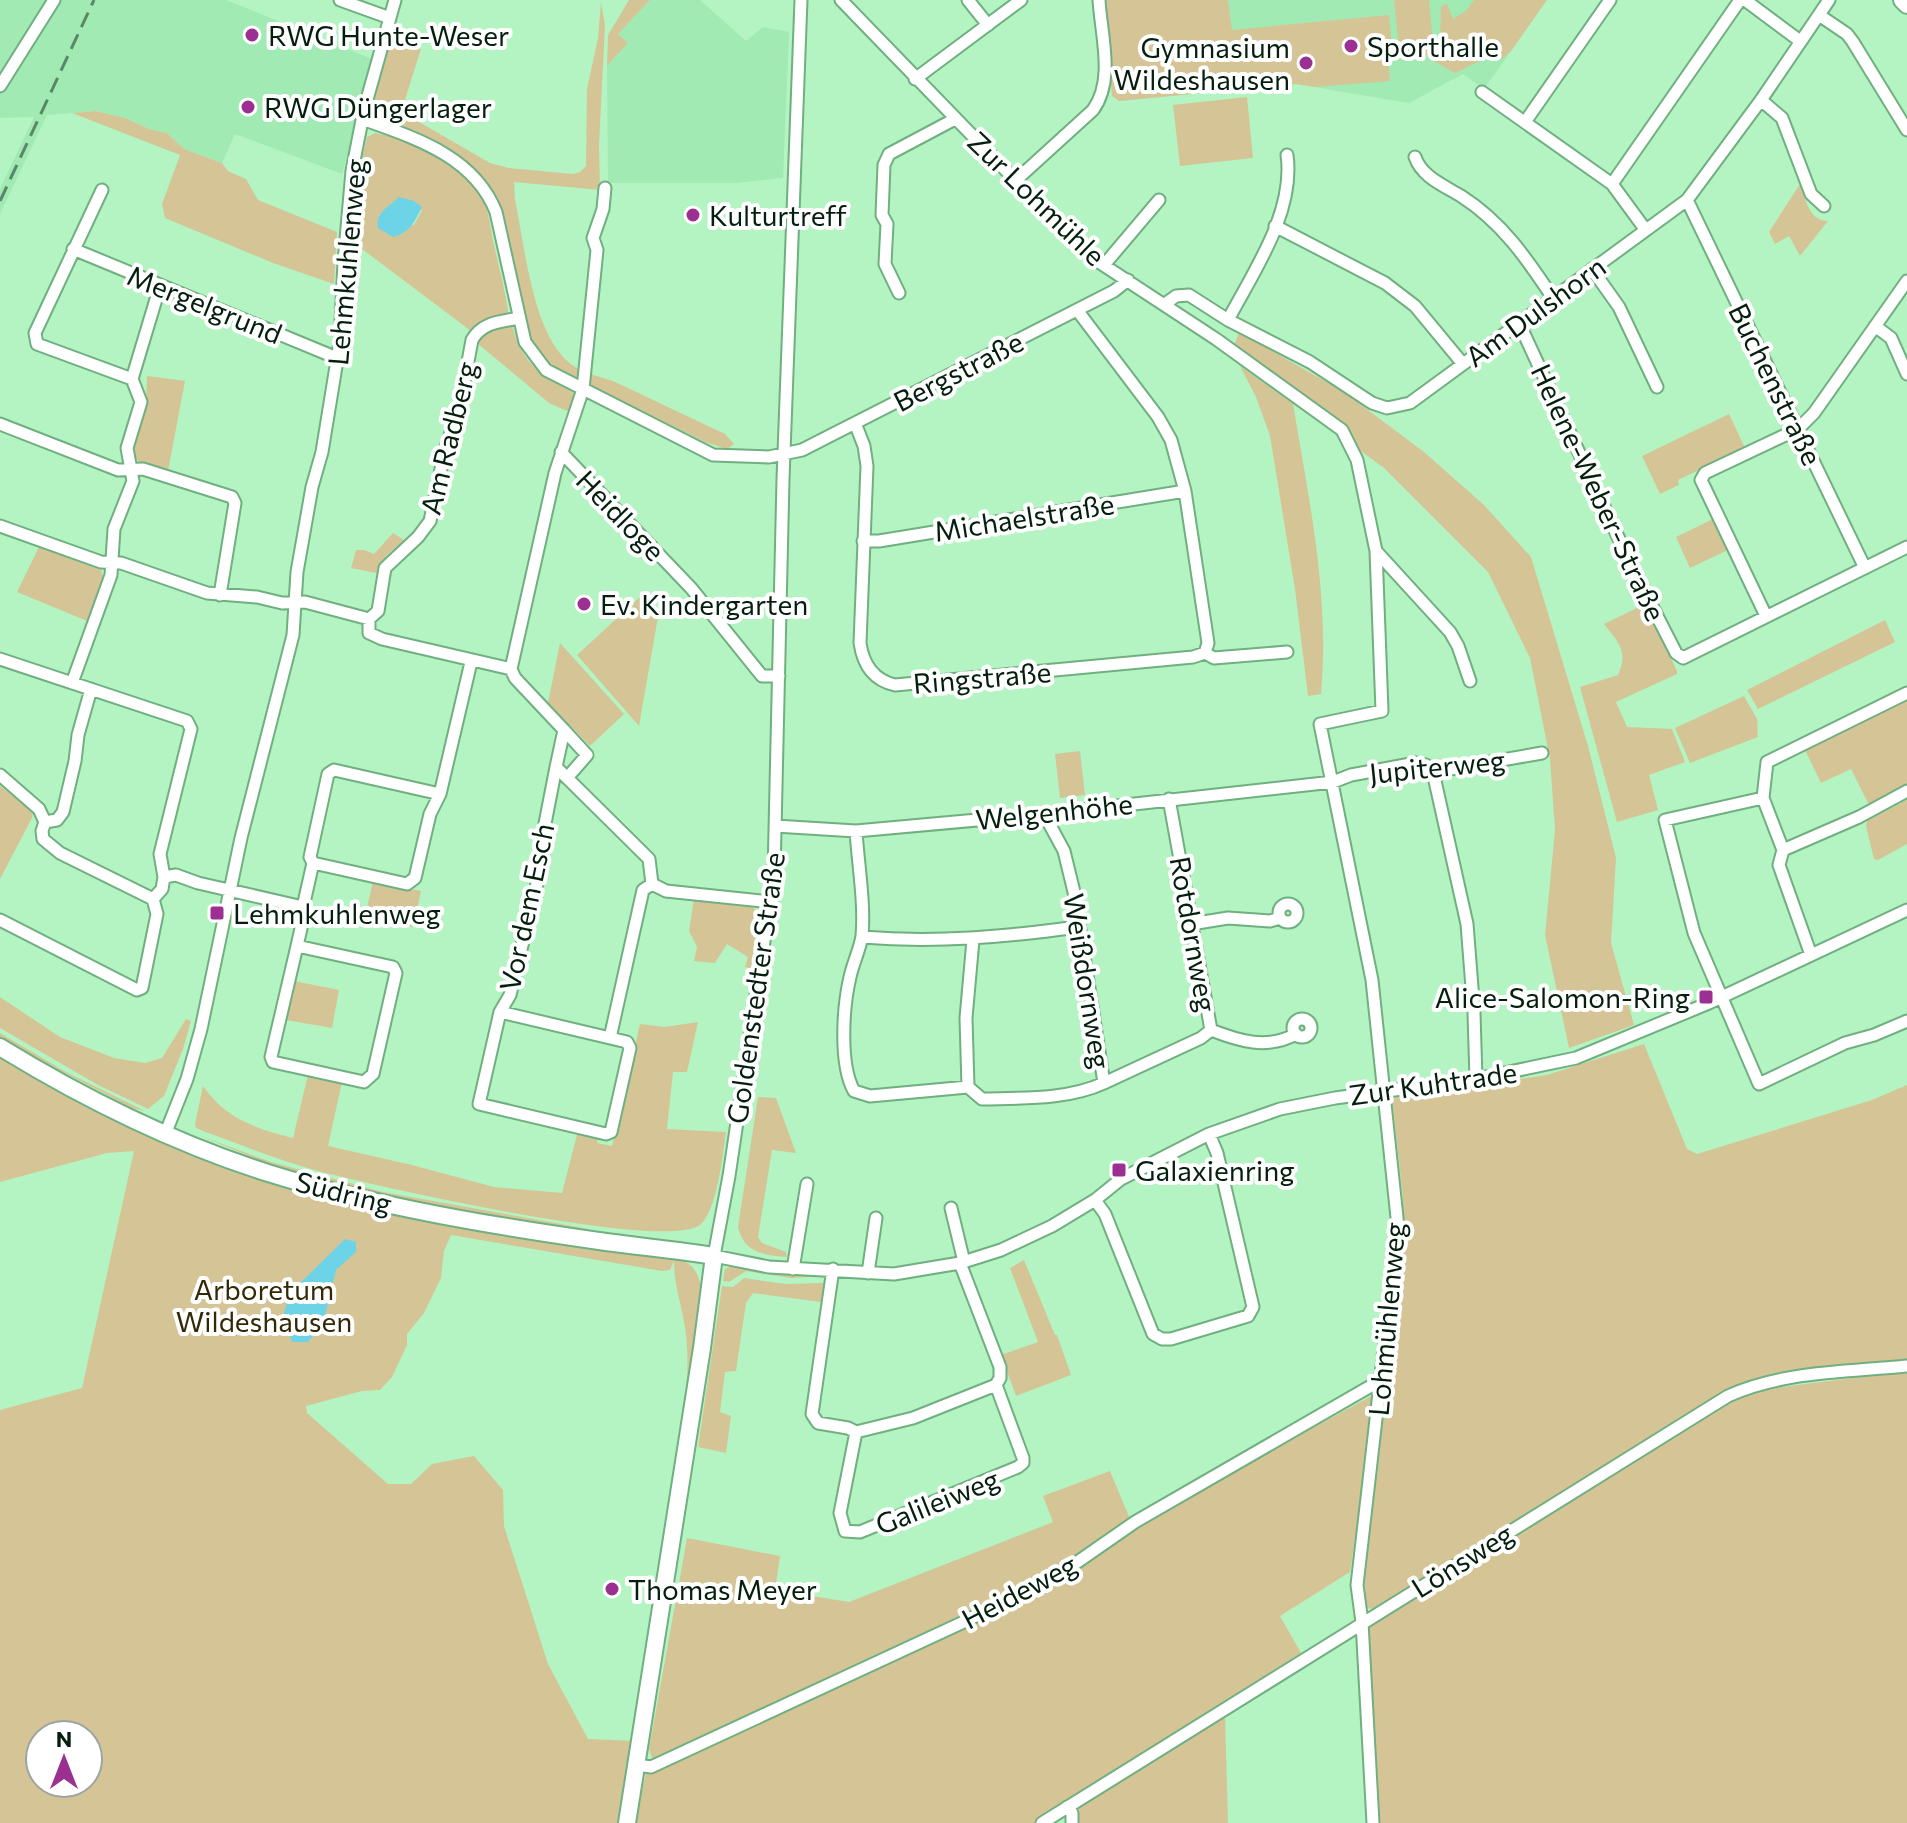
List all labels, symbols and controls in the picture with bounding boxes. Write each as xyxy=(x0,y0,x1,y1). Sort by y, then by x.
place label: RWG Hunte-Weser xyxy=(268,18,509,52)
marker: RWG Hunte-Weser xyxy=(243,26,261,44)
place label: Sporthalle xyxy=(1367,29,1499,63)
place label: Gymnasium Wildeshausen xyxy=(1114,30,1290,96)
marker: Sporthalle xyxy=(1342,37,1360,55)
marker: Gymnasium Wildeshausen xyxy=(1297,54,1315,72)
place label: RWG Düngerlager xyxy=(264,90,492,124)
marker: RWG Düngerlager xyxy=(239,98,257,116)
street label: Zur Lohmühle xyxy=(961,124,1113,272)
street label: Lehmkuhlenweg xyxy=(320,157,372,367)
place label: Kulturtreff xyxy=(709,198,847,232)
marker: Kulturtreff xyxy=(684,206,702,224)
street label: Am Dulshorn xyxy=(1458,249,1612,373)
street label: Mergelgrund xyxy=(123,258,287,350)
street label: Buchenstraße xyxy=(1722,298,1830,470)
street label: Bergstraße xyxy=(888,324,1028,418)
street label: Am Radberg xyxy=(413,358,483,518)
street label: Helene-Weber-Straße xyxy=(1525,358,1673,626)
street label: Heidloge xyxy=(570,463,672,567)
street label: Michaelstraße xyxy=(932,486,1116,548)
place label: Ev. Kindergarten xyxy=(600,587,808,621)
marker: Ev. Kindergarten xyxy=(575,595,593,613)
street label: Ringstraße xyxy=(911,654,1053,700)
street label: Jupiterweg xyxy=(1367,742,1507,790)
street label: Welgenhöhe xyxy=(974,786,1134,836)
street label: Vor dem Esch xyxy=(492,820,560,994)
street label: Goldenstedter Straße xyxy=(719,850,791,1126)
street label: Rotdornweg xyxy=(1164,854,1224,1014)
street label: Weißdornweg xyxy=(1057,891,1119,1071)
place label: Lehmkuhlenweg xyxy=(233,896,441,930)
marker: Lehmkuhlenweg xyxy=(208,904,226,922)
place label: Alice-Salomon-Ring xyxy=(1435,980,1690,1014)
marker: Alice-Salomon-Ring xyxy=(1697,988,1715,1006)
street label: Zur Kuhtrade xyxy=(1347,1054,1519,1112)
place label: Galaxienring xyxy=(1135,1153,1294,1187)
marker: Galaxienring xyxy=(1110,1161,1128,1179)
street label: Südring xyxy=(292,1164,396,1220)
street label: Lohmühlenweg xyxy=(1361,1221,1411,1417)
park label: Arboretum Wildeshausen xyxy=(176,1272,352,1338)
street label: Galileiweg xyxy=(870,1461,1004,1541)
street label: Lönsweg xyxy=(1405,1516,1519,1604)
street label: Heideweg xyxy=(956,1547,1082,1635)
place label: Thomas Meyer xyxy=(628,1572,817,1606)
marker: Thomas Meyer xyxy=(603,1580,621,1598)
north arrow xyxy=(24,1719,104,1799)
text: N xyxy=(56,1725,72,1752)

